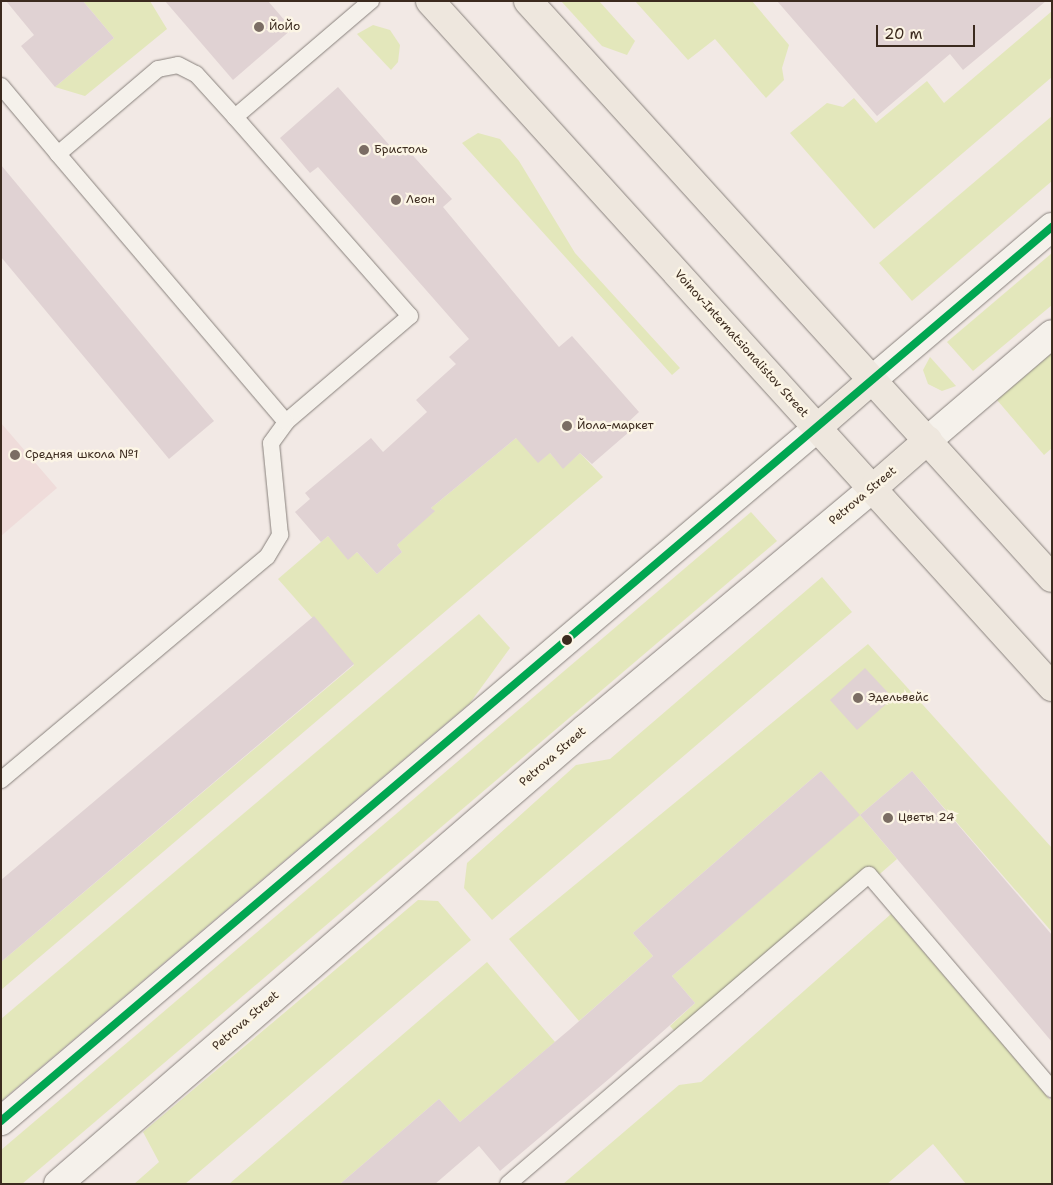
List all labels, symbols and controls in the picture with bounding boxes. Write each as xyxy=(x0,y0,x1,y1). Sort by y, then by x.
scale bar xyxy=(878,15,977,47)
place label: ЙоЙо xyxy=(269,20,300,34)
marker: ЙоЙо xyxy=(253,21,265,33)
text: 20 m xyxy=(884,24,923,44)
place label: Бристоль xyxy=(374,143,428,157)
marker: Бристоль xyxy=(358,144,370,156)
place label: Леон xyxy=(406,193,435,207)
marker: Леон xyxy=(390,194,402,206)
street label: Voinov-Internatsionalistov Street xyxy=(671,267,811,421)
place label: Йола-маркет xyxy=(577,419,654,433)
marker: Йола-маркет xyxy=(561,420,573,432)
place label: Средняя школа №1 xyxy=(25,448,139,462)
marker: Средняя школа №1 xyxy=(9,449,21,461)
street label: Petrova Street xyxy=(826,464,900,528)
unlabelled marker xyxy=(562,635,572,645)
place label: Эдельвейс xyxy=(868,691,929,705)
marker: Эдельвейс xyxy=(852,692,864,704)
street label: Petrova Street xyxy=(517,724,589,790)
place label: Цветы 24 xyxy=(898,811,954,825)
marker: Цветы 24 xyxy=(882,812,894,824)
street label: Petrova Street xyxy=(210,988,282,1054)

